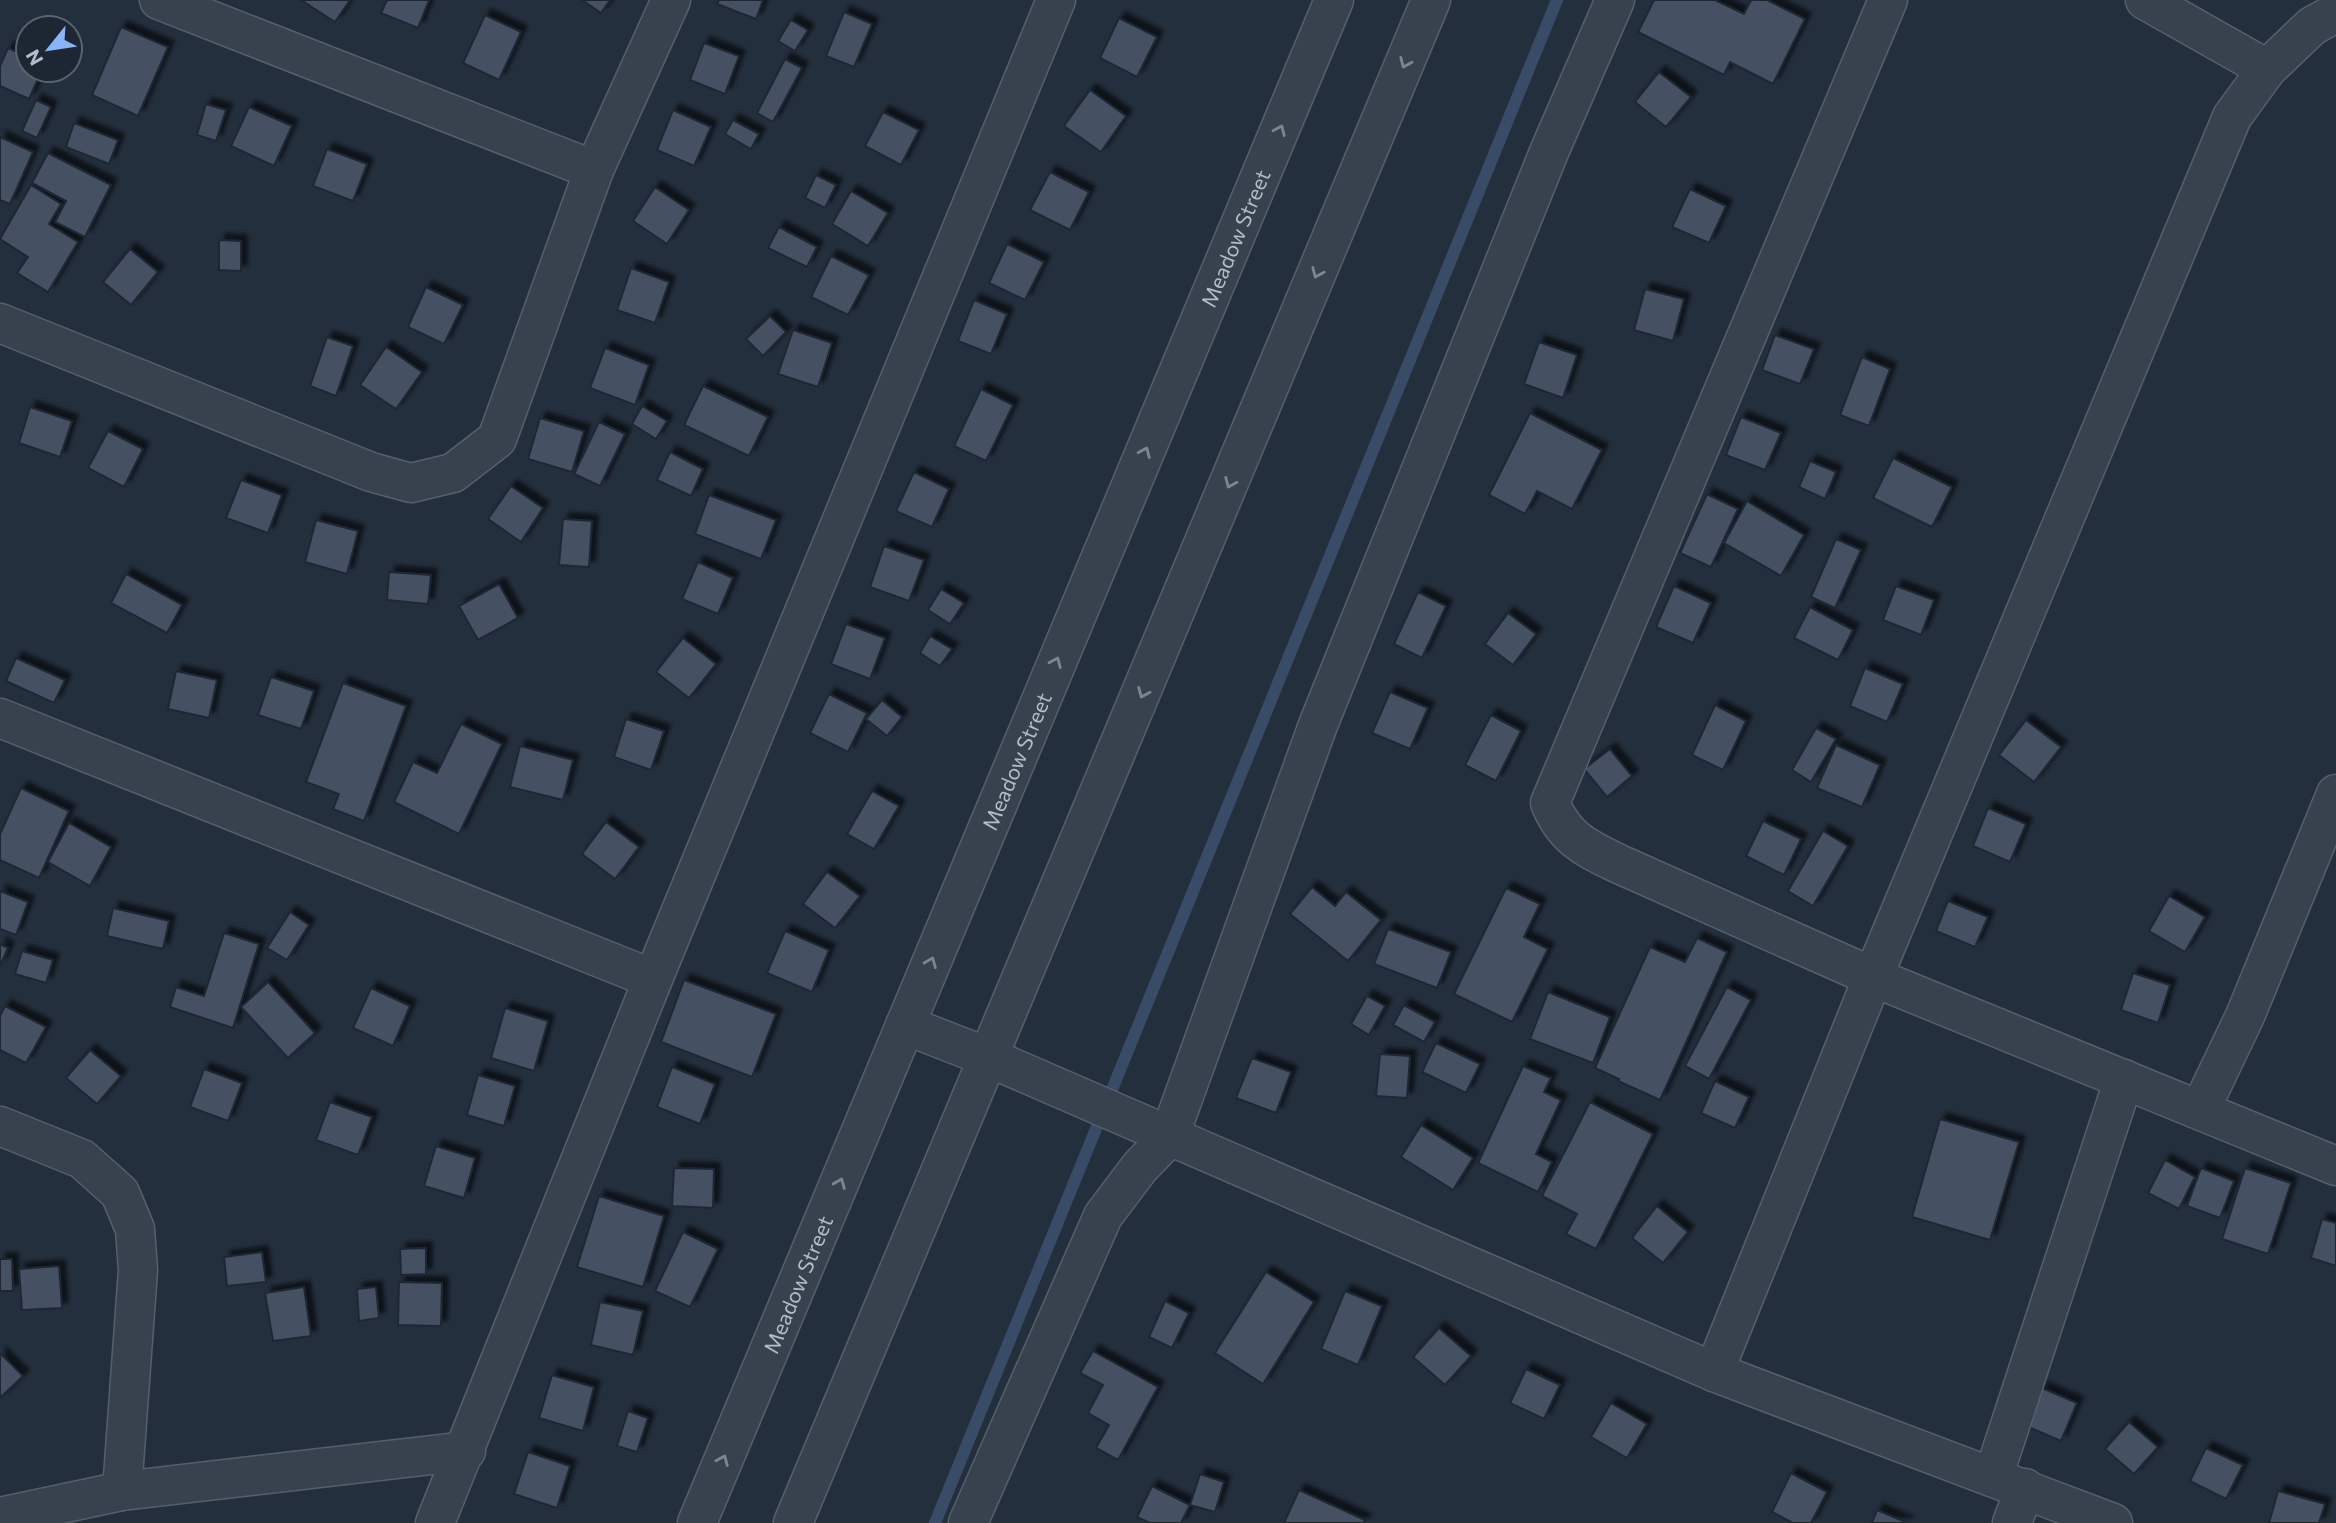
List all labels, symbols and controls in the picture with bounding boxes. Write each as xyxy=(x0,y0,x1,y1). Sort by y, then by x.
north arrow xyxy=(14,14,84,84)
text: N xyxy=(20,46,47,70)
one-way arrow xyxy=(1399,56,1413,68)
one-way arrow xyxy=(1272,124,1286,136)
street label: Meadow Street xyxy=(1195,165,1274,310)
one-way arrow xyxy=(1312,266,1326,278)
one-way arrow xyxy=(1137,447,1151,460)
one-way arrow xyxy=(1224,476,1238,488)
one-way arrow xyxy=(1048,656,1062,669)
one-way arrow xyxy=(1137,686,1151,698)
street label: Meadow Street xyxy=(976,688,1056,833)
one-way arrow xyxy=(922,957,936,969)
one-way arrow xyxy=(832,1177,846,1190)
street label: Meadow Street xyxy=(757,1212,837,1357)
one-way arrow xyxy=(715,1455,729,1467)

